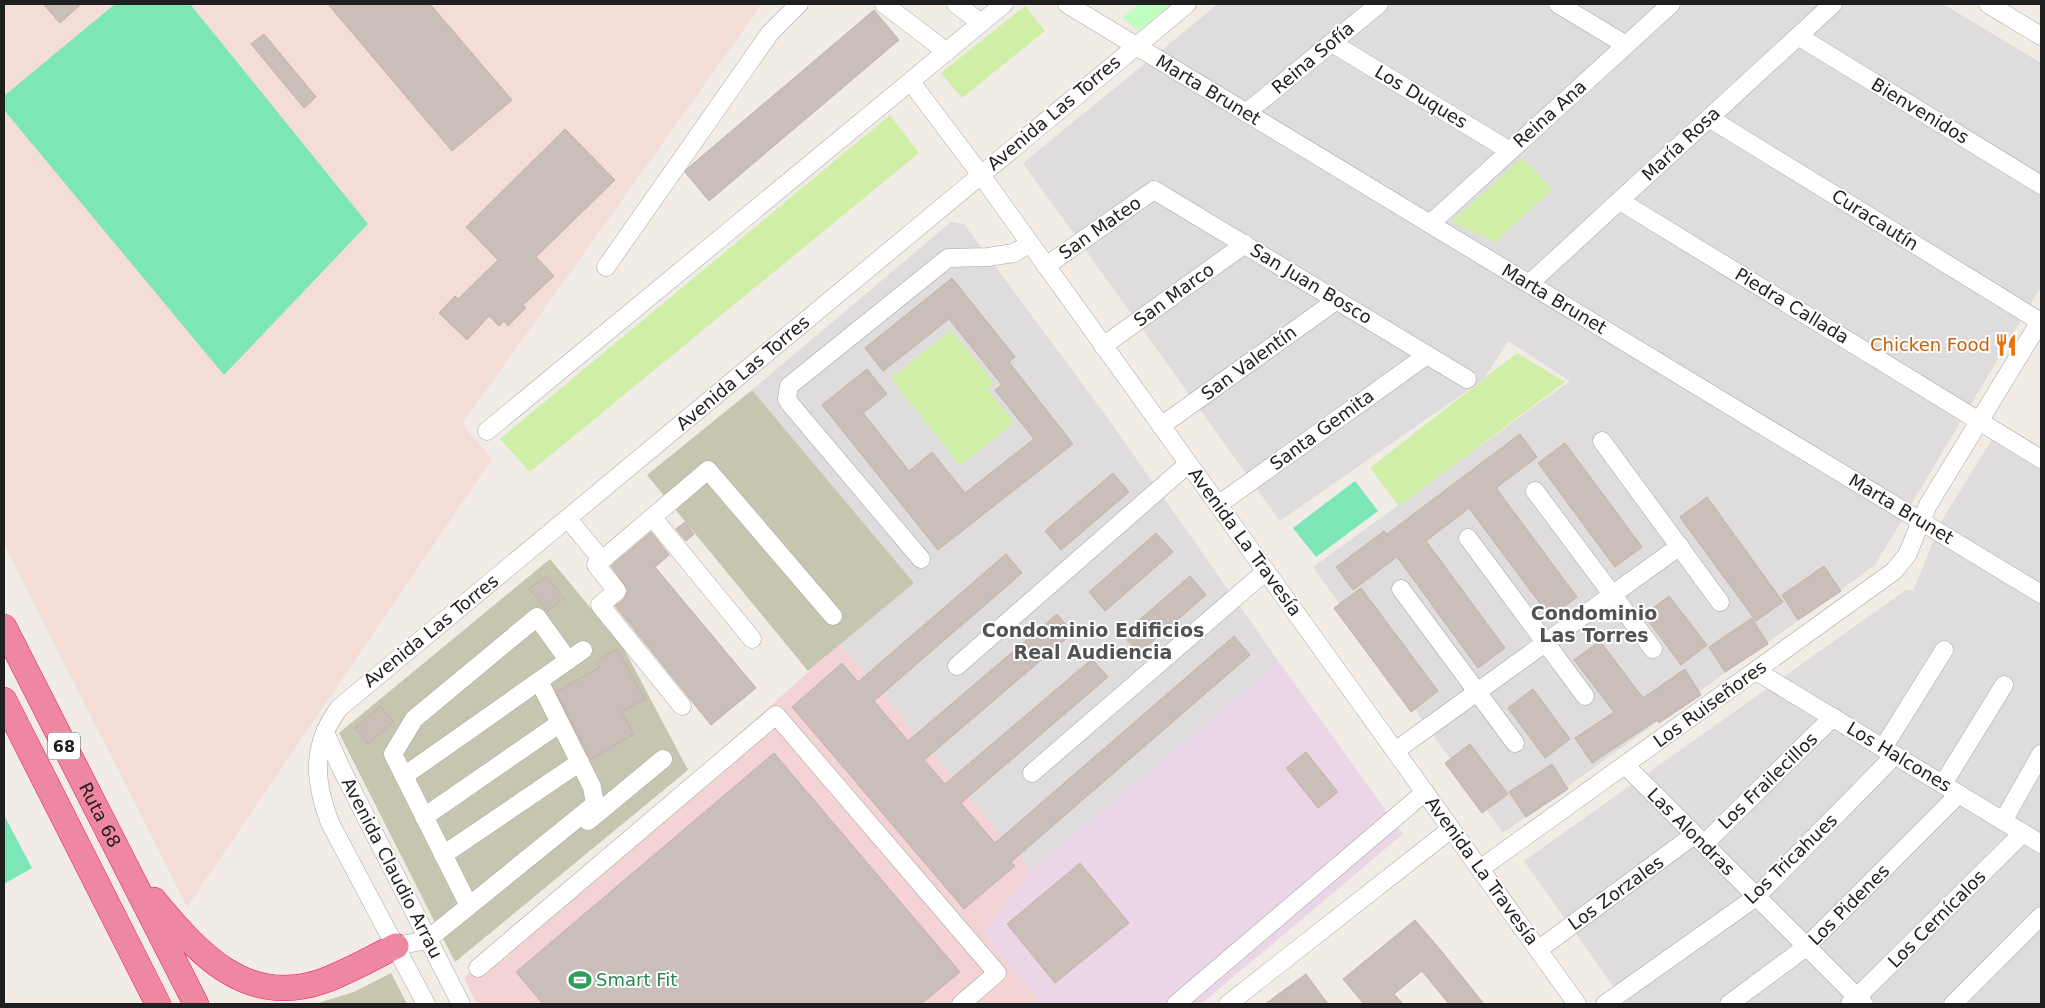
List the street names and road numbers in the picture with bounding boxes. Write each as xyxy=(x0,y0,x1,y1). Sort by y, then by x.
street label: Reina Sofía xyxy=(1267,17,1358,98)
street label: Marta Brunet xyxy=(1152,50,1264,129)
street label: Avenida Las Torres xyxy=(983,51,1124,174)
street label: Los Duques xyxy=(1371,61,1471,132)
street label: Bienvenidos xyxy=(1868,73,1973,148)
street label: Reina Ana xyxy=(1509,75,1590,152)
street label: María Rosa xyxy=(1637,102,1724,185)
street label: Curacautín xyxy=(1828,185,1922,255)
street label: San Mateo xyxy=(1055,192,1145,264)
street label: San Juan Bosco xyxy=(1247,239,1376,328)
street label: San Marco xyxy=(1129,258,1218,331)
street label: Marta Brunet xyxy=(1498,259,1610,338)
street label: Piedra Callada xyxy=(1731,263,1853,348)
street label: Avenida Las Torres xyxy=(672,311,813,434)
street label: San Valentín xyxy=(1197,321,1300,404)
street label: Santa Gemita xyxy=(1266,385,1378,474)
street label: Avenida La Travesía xyxy=(1185,463,1306,620)
street label: Marta Brunet xyxy=(1845,469,1957,548)
street label: Avenida Las Torres xyxy=(359,570,502,691)
street label: Los Ruiseñores xyxy=(1649,656,1770,752)
street label: Los Halcones xyxy=(1843,717,1955,796)
street label: Los Frailecillos xyxy=(1714,728,1822,833)
road number: 68 xyxy=(48,732,80,759)
street label: Avenida Claudio Arrau xyxy=(338,774,447,962)
street label: Ruta 68 xyxy=(75,779,125,851)
street label: Las Alondras xyxy=(1643,784,1739,880)
street label: Avenida La Travesía xyxy=(1422,792,1543,949)
street label: Los Tricahues xyxy=(1740,809,1841,908)
street label: Los Zorzales xyxy=(1564,851,1667,934)
street label: Los Pidenes xyxy=(1804,860,1893,949)
street label: Los Cernícalos xyxy=(1884,866,1990,972)

